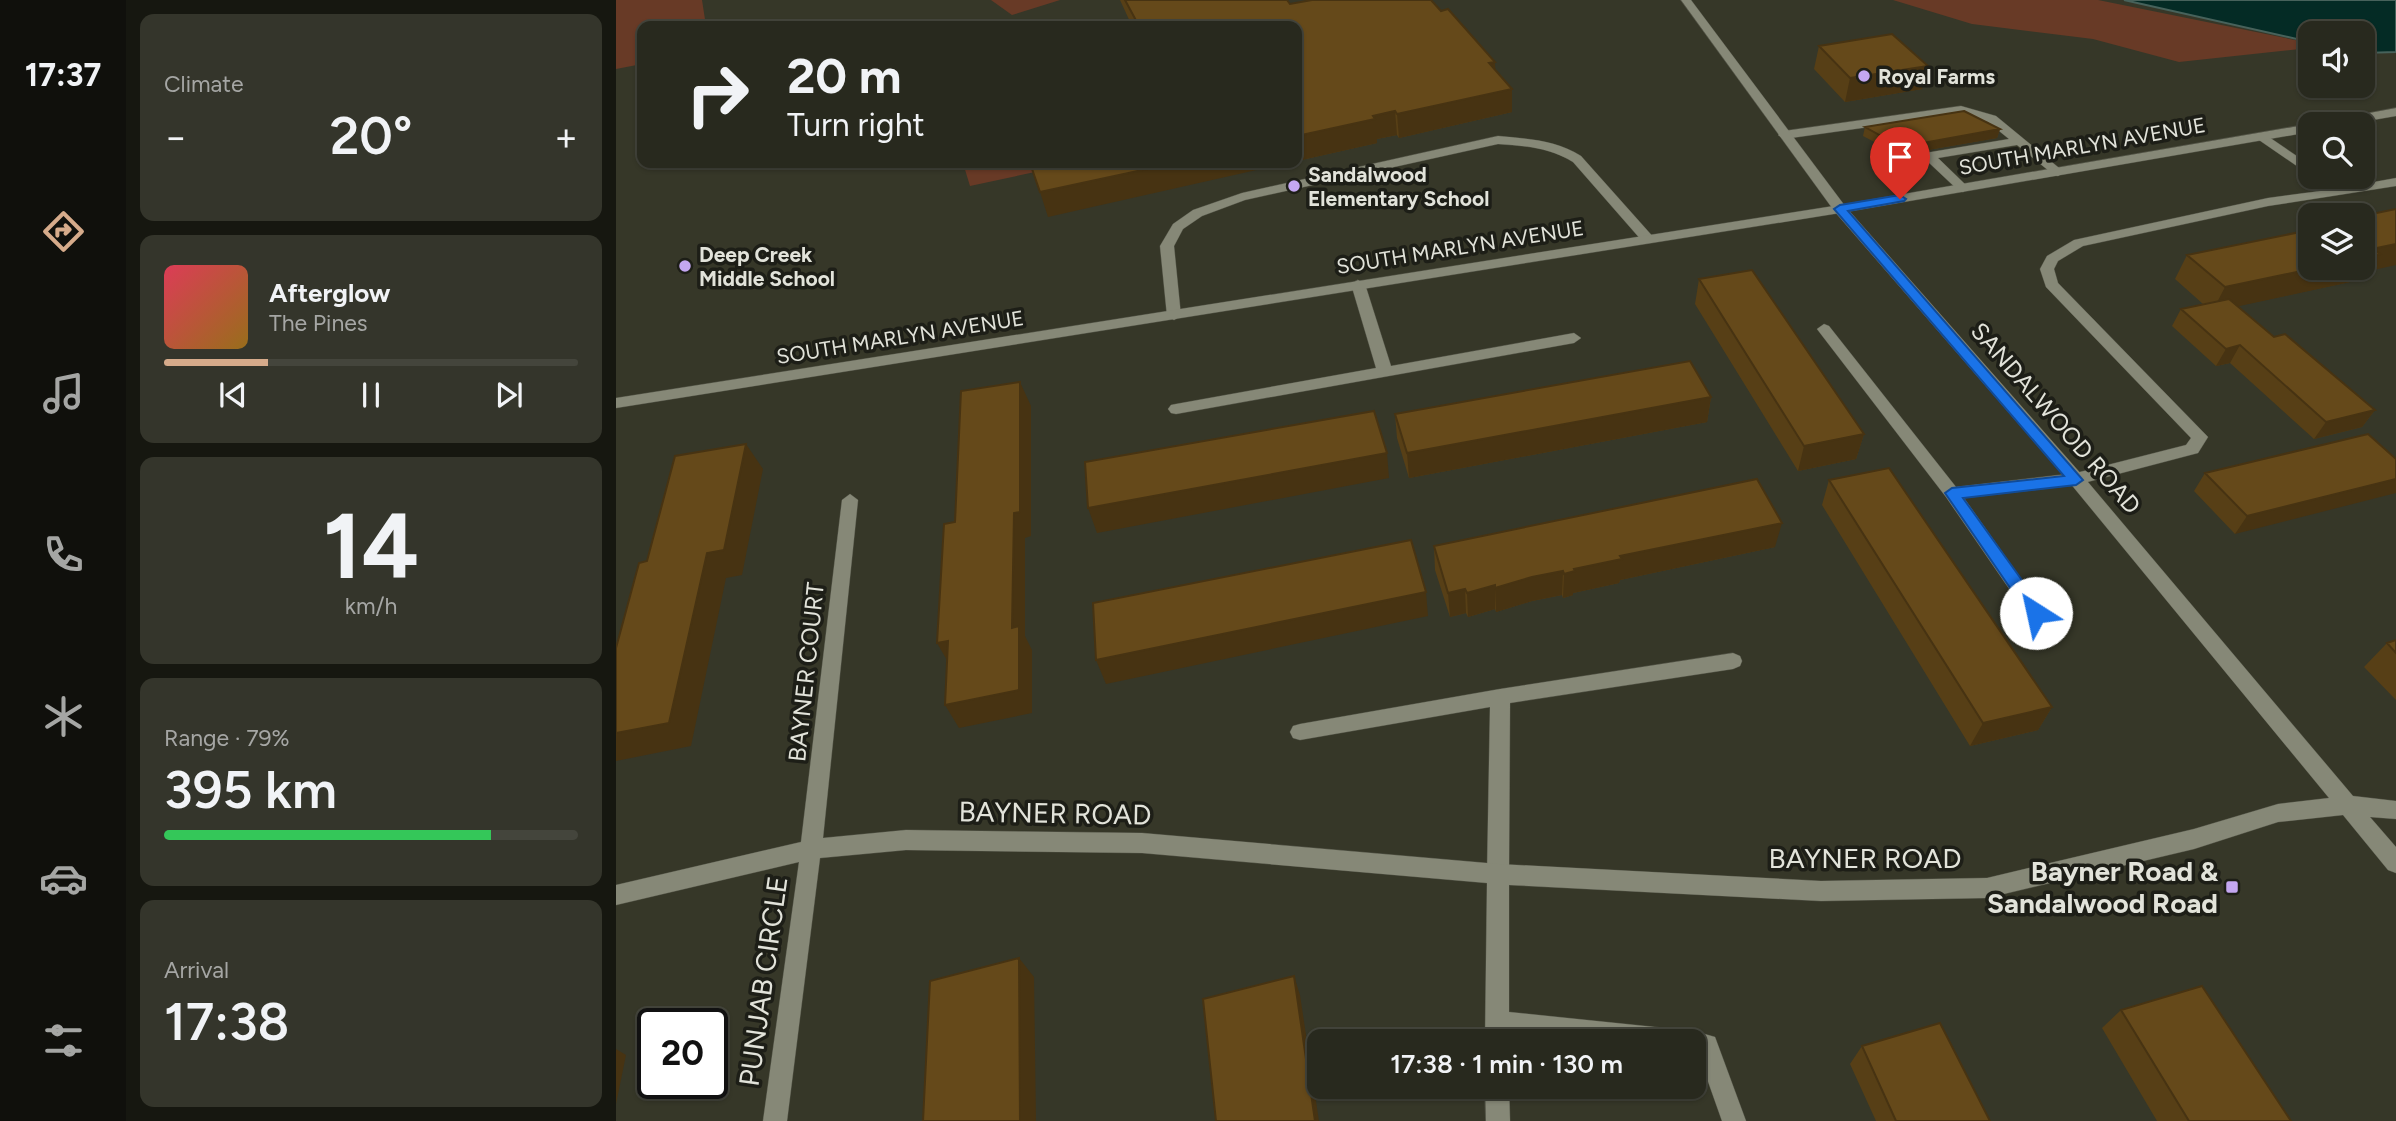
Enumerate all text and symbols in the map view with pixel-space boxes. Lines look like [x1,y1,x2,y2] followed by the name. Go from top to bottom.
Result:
[2298,21,2375,280] map controls
[2298,21,2375,98] button: sound
[787,46,902,105] text: 20 m
[672,49,763,140] icon: right
[25,56,101,94] text: 17:37
[1878,64,1995,89] place label: Royal Farms
[1856,68,1872,84] marker: Royal Farms
[164,70,243,98] text: Climate
[330,105,412,167] text: 20°
[787,106,925,144] text: Turn right
[1957,112,2207,180] street label: SOUTH MARLYN AVENUE
[2298,112,2375,189] button: search
[164,114,188,160] text: −
[554,114,578,160] text: +
[1870,127,1930,199] pin
[1881,138,1919,176] icon: arrive
[1308,162,1489,211] place label: Sandalwood Elementary School
[1286,178,1302,194] marker: Sandalwood Elementary School
[2298,203,2375,280] button: layers
[39,207,88,256] icon: directions
[1335,215,1585,279] street label: SOUTH MARLYN AVENUE
[699,242,835,291] place label: Deep Creek Middle School
[677,258,693,274] marker: Deep Creek Middle School
[269,277,391,309] text: Afterglow
[775,305,1025,369] street label: SOUTH MARLYN AVENUE
[269,309,368,337] text: The Pines
[1965,316,2147,520] street label: SANDALWOOD ROAD
[39,369,88,418] icon: music
[214,376,252,414] icon: previous
[352,376,390,414] icon: pause
[490,376,528,414] icon: next
[323,492,419,601] text: 14
[39,530,88,579] icon: phone
[1999,576,2073,650] position arrow
[782,581,830,763] street label: BAYNER COURT
[345,592,397,620] text: km/h
[39,692,88,741] icon: climate
[164,724,290,752] text: Range · 79%
[164,759,337,821] text: 395 km
[958,794,1152,832] street label: BAYNER ROAD
[1769,841,1961,875] street label: BAYNER ROAD
[39,854,88,903] icon: car
[1987,854,2219,920] place label: Bayner Road & Sandalwood Road
[731,874,795,1088] street label: PUNJAB CIRCLE
[2224,879,2240,895] marker: Bayner Road & Sandalwood Road
[164,956,229,984] text: Arrival
[164,991,289,1053] text: 17:38
[637,1008,728,1099] speed limit sign: 20
[39,1016,88,1065] icon: filters
[1390,1048,1623,1080] text: 17:38 · 1 min · 130 m

